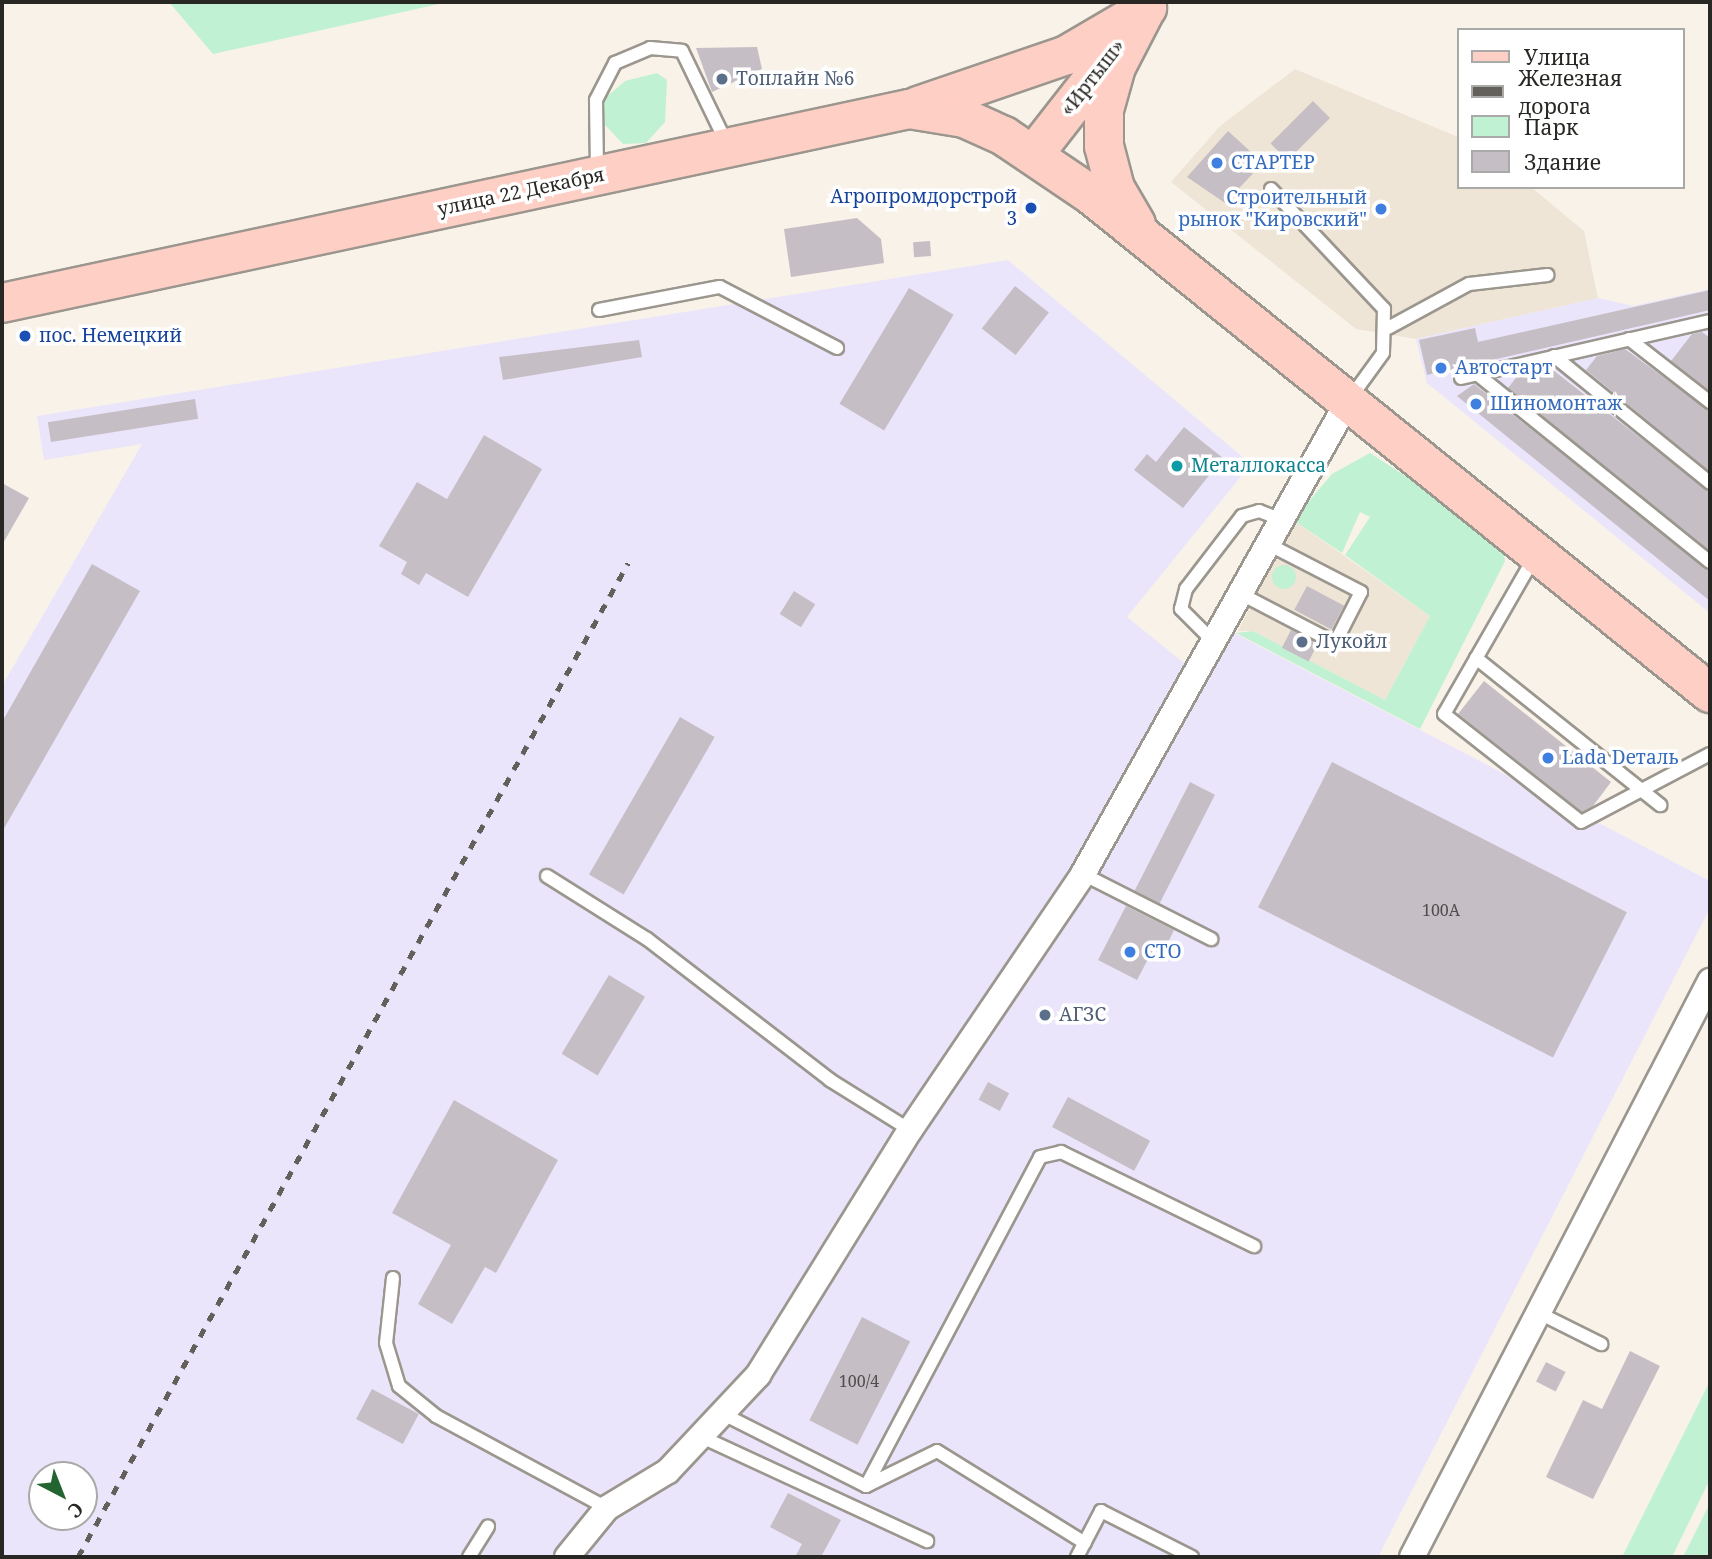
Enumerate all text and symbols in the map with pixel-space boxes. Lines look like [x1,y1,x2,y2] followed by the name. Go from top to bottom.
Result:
[1456,28,1684,189] legend
[1056,35,1130,121] street label: «Иртыш»
[1524,43,1591,71] text: Улица
[1518,64,1622,120] text: Железная дорога
[736,68,854,90] place label: Топлайн №6
[714,71,730,87] marker: Топлайн №6
[1524,113,1578,141] text: Парк
[1524,148,1601,176] text: Здание
[1231,152,1315,174] place label: СТАРТЕР
[1209,155,1225,171] marker: СТАРТЕР
[435,163,607,221] street label: улица 22 Декабря
[830,186,1017,230] place label: Агропромдорстрой 3
[1178,187,1367,231] place label: Строительный рынок "Кировский"
[1023,200,1039,216] marker: Агропромдорстрой 3
[1373,201,1389,217] marker: Строительный рынок "Кировский"
[39,325,182,347] place label: пос. Немецкий
[17,328,33,344] marker: пос. Немецкий
[1455,357,1552,379] place label: Автостарт
[1433,360,1449,376] marker: Автостарт
[1490,393,1622,415] place label: Шиномонтаж
[1468,396,1484,412] marker: Шиномонтаж
[1191,455,1326,477] place label: Металлокасса
[1169,458,1185,474] marker: Металлокасса
[1316,631,1387,653] place label: Лукойл
[1294,634,1310,650] marker: Лукойл
[1562,747,1679,769] place label: Lada Dеталь
[1540,750,1556,766] marker: Lada Dеталь
[1422,900,1460,920] house number: 100А
[1144,941,1182,963] place label: СТО
[1122,944,1138,960] marker: СТО
[1059,1004,1106,1026] place label: АГЗС
[1037,1007,1053,1023] marker: АГЗС
[839,1371,879,1391] house number: 100/4
[28,1461,98,1531] north arrow
[62,1496,89,1524] text: С

